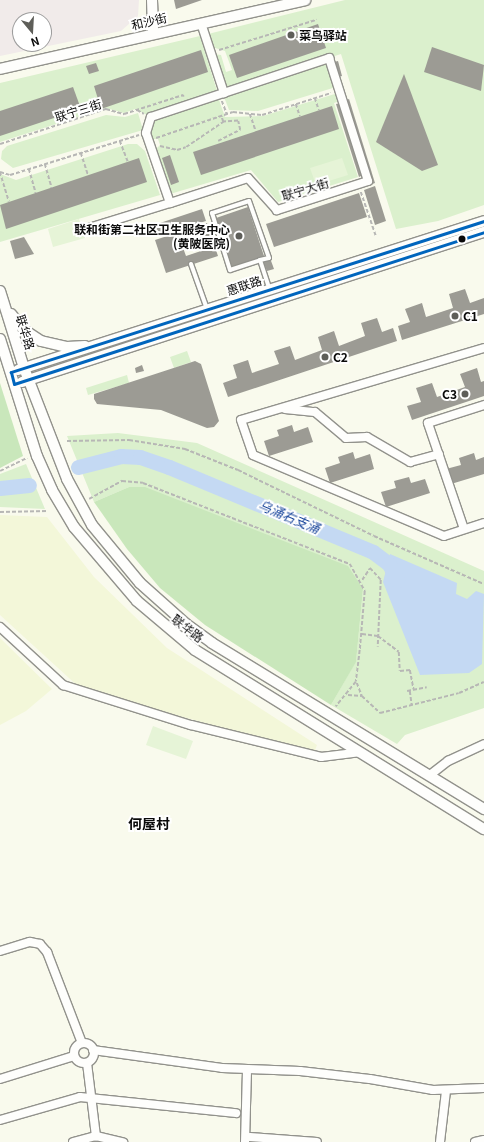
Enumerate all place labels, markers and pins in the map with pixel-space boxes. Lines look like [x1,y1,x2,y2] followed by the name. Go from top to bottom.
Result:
[299,28,347,42] place label: 菜鸟驿站
[286,30,296,40] marker: 菜鸟驿站
[74,222,230,250] place label: 联和街第二社区卫生服务中心 (黄陂医院)
[233,230,245,242] marker: 联和街第二社区卫生服务中心 (黄陂医院)
[457,234,467,244] unlabelled marker
[463,309,478,323] place label: C1
[450,311,460,321] marker: C1
[333,350,348,364] place label: C2
[320,352,330,362] marker: C2
[442,387,457,401] place label: C3
[460,389,470,399] marker: C3

